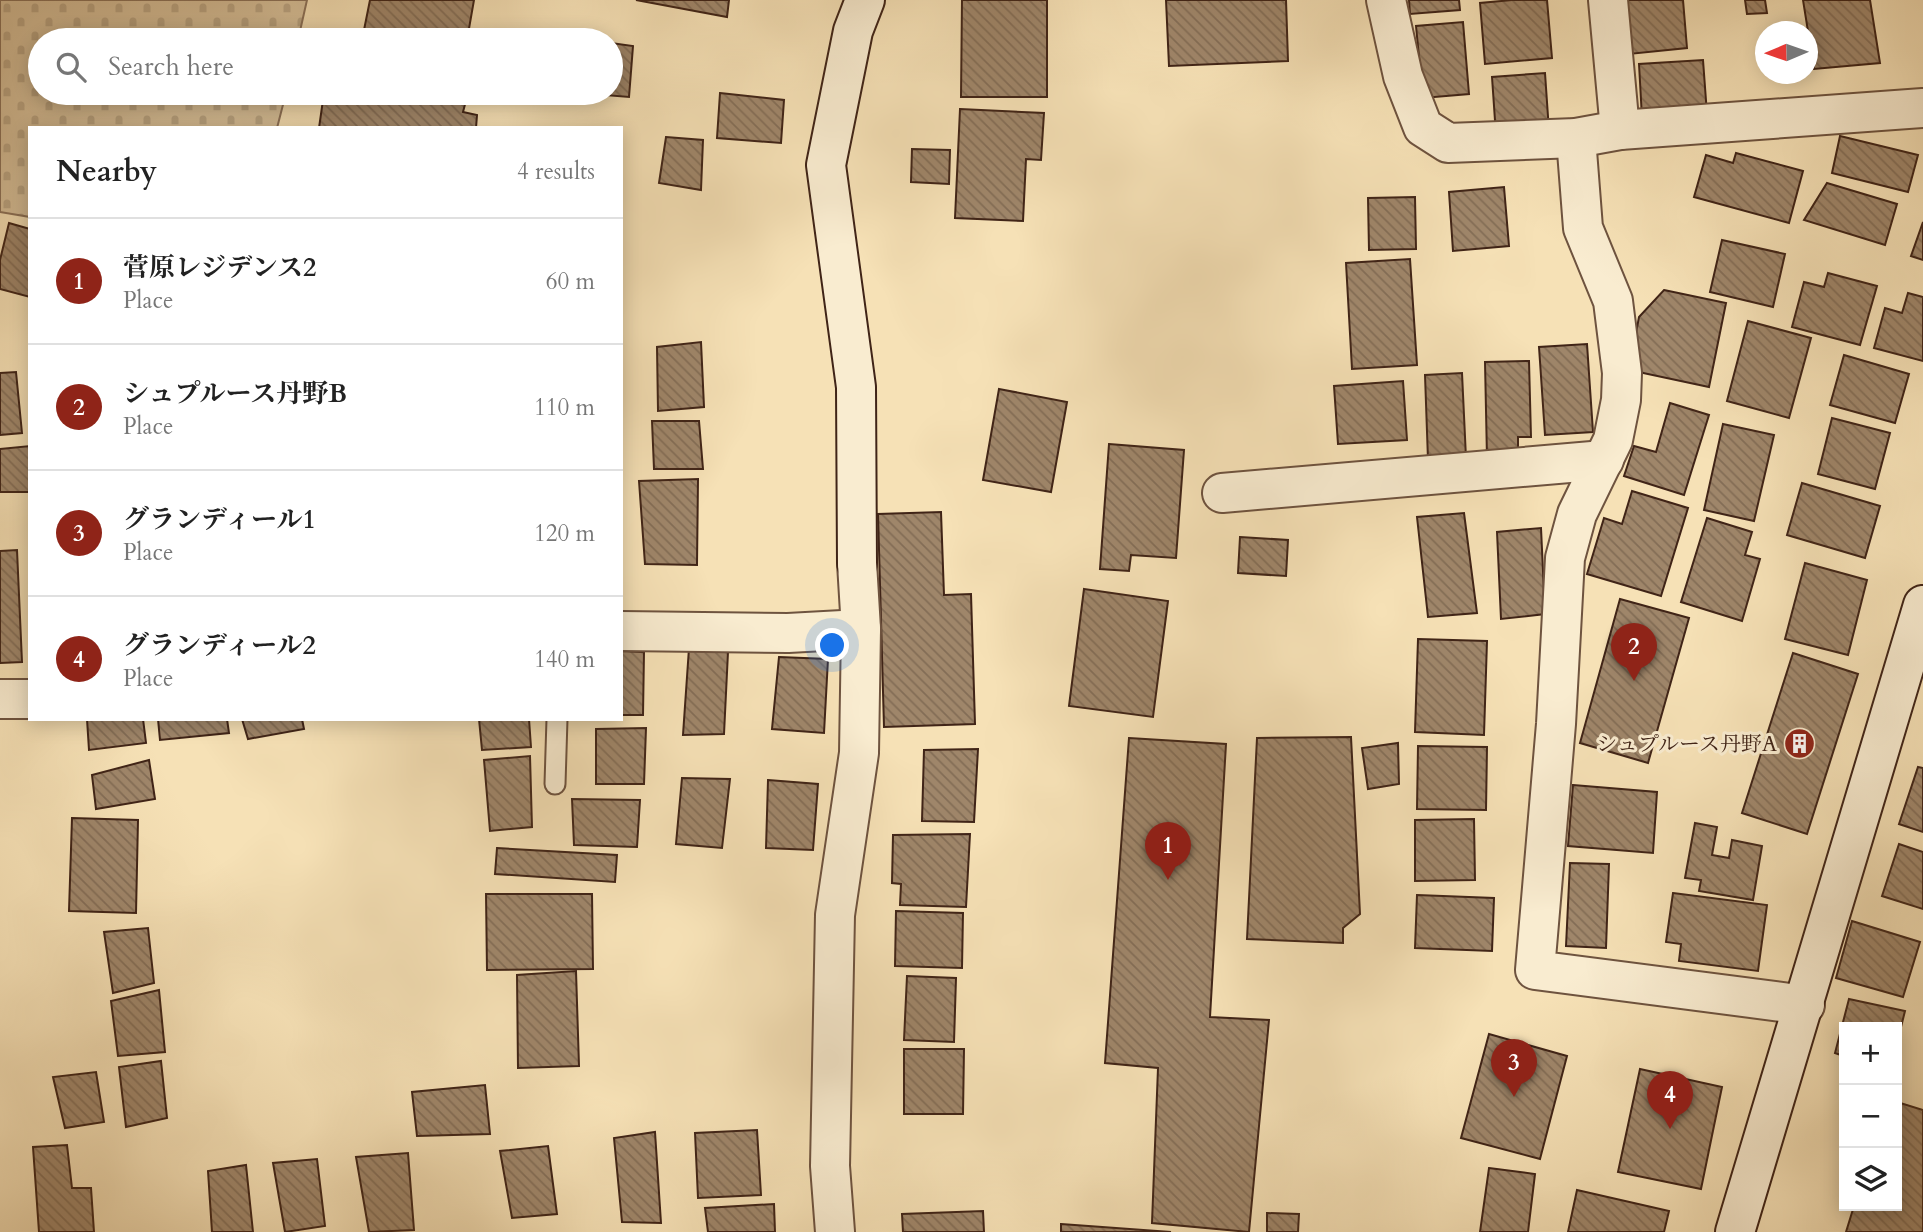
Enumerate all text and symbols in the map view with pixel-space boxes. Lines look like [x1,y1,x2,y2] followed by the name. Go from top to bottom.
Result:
[1755,21,1818,84] north arrow
[28,28,623,105] search box
[52,48,90,86] icon: search
[108,49,234,84] text: Search here
[56,151,157,192] text: Nearby
[517,156,595,187] text: 4 results
[123,250,316,285] text: 菅原レジデンス2
[73,266,85,297] text: 1
[546,266,595,297] text: 60 m
[123,285,173,316] text: Place
[123,376,347,411] text: シュプルース丹野B
[73,392,85,423] text: 2
[534,392,595,423] text: 110 m
[123,411,173,442] text: Place
[123,502,316,537] text: グランディール1
[73,518,85,549] text: 3
[534,518,595,549] text: 120 m
[123,537,173,568] text: Place
[1611,623,1657,681] pin: 2
[123,628,316,663] text: グランディール2
[815,628,849,662] your location
[73,644,85,675] text: 4
[534,644,595,675] text: 140 m
[123,663,173,694] text: Place
[1783,727,1817,761] building icon: シュプルース丹野A
[1596,730,1777,759] place label: シュプルース丹野A
[1145,822,1191,880] pin: 1
[1839,1022,1902,1211] map controls
[1839,1022,1902,1085] button: +
[1491,1039,1537,1097] pin: 3
[1647,1071,1693,1129] pin: 4
[1839,1085,1902,1148] button: −
[1839,1148,1902,1211] button: layers

